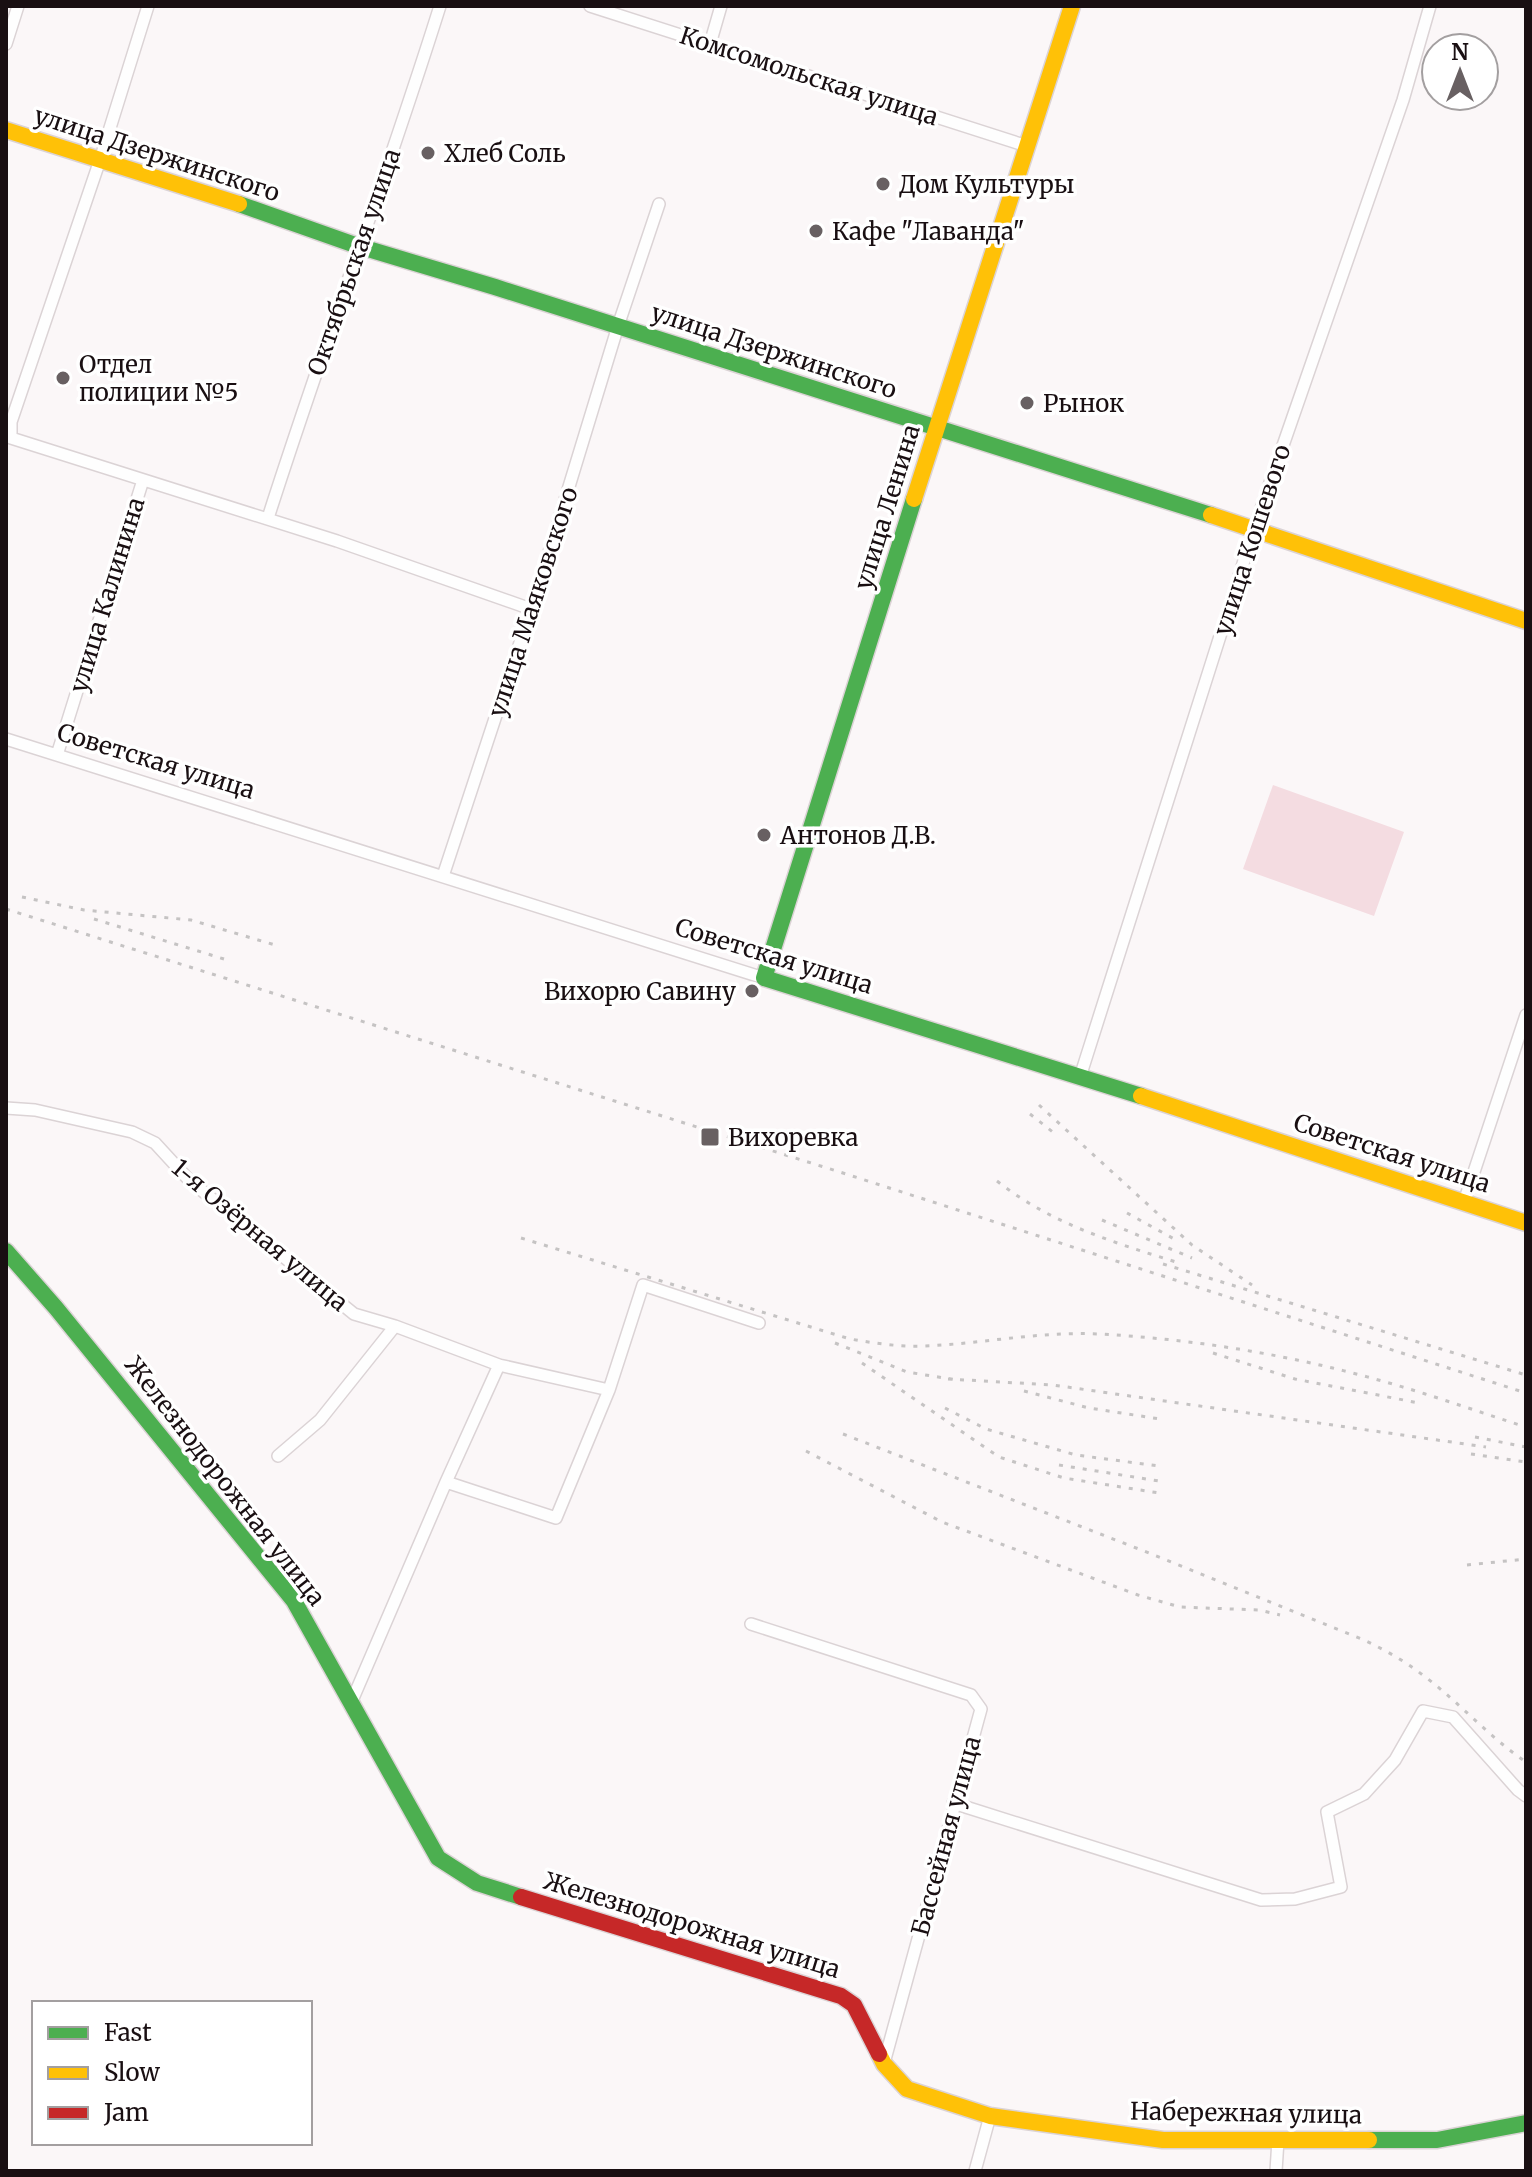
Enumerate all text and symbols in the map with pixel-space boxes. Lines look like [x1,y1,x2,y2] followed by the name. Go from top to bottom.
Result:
[676,20,942,132] street label: Комсомольская улица
[1420,32,1500,112] north arrow
[1451,38,1469,66] text: N
[30,100,284,208] street label: улица Дзержинского
[444,138,566,169] place label: Хлеб Соль
[301,144,407,379] street label: Октябрьская улица
[419,144,437,162] marker: Хлеб Соль
[899,169,1074,200] place label: Дом Культуры
[874,175,892,193] marker: Дом Культуры
[832,216,1025,247] place label: Кафе "Лаванда"
[807,222,825,240] marker: Кафе "Лаванда"
[647,297,901,405] street label: улица Дзержинского
[79,349,239,408] place label: Отдел полиции №5
[54,369,72,387] marker: Отдел полиции №5
[1043,388,1124,419] place label: Рынок
[1018,394,1036,412] marker: Рынок
[847,421,927,593] street label: улица Ленина
[1206,440,1298,640] street label: улица Кошевого
[481,483,585,721] street label: улица Маяковского
[63,493,151,696] street label: улица Калинина
[53,716,259,806] street label: Советская улица
[779,820,936,851] place label: Антонов Д.В.
[755,826,773,844] marker: Антонов Д.В.
[671,911,877,1001] street label: Советская улица
[544,976,736,1007] place label: Вихорю Савину
[743,982,761,1000] marker: Вихорю Савину
[1290,1107,1494,1199] street label: Советская улица
[728,1122,859,1153] place label: Вихоревка
[699,1126,721,1148] marker: Вихоревка
[165,1152,355,1318] street label: 1-я Озёрная улица
[118,1350,332,1612] street label: Железнодорожная улица
[904,1733,988,1939] street label: Бассейная улица
[540,1865,844,1985] street label: Железнодорожная улица
[32,2001,312,2145] legend
[104,2017,152,2048] text: Fast
[104,2057,160,2088] text: Slow
[1130,2095,1362,2131] street label: Набережная улица
[103,2097,149,2128] text: Jam

